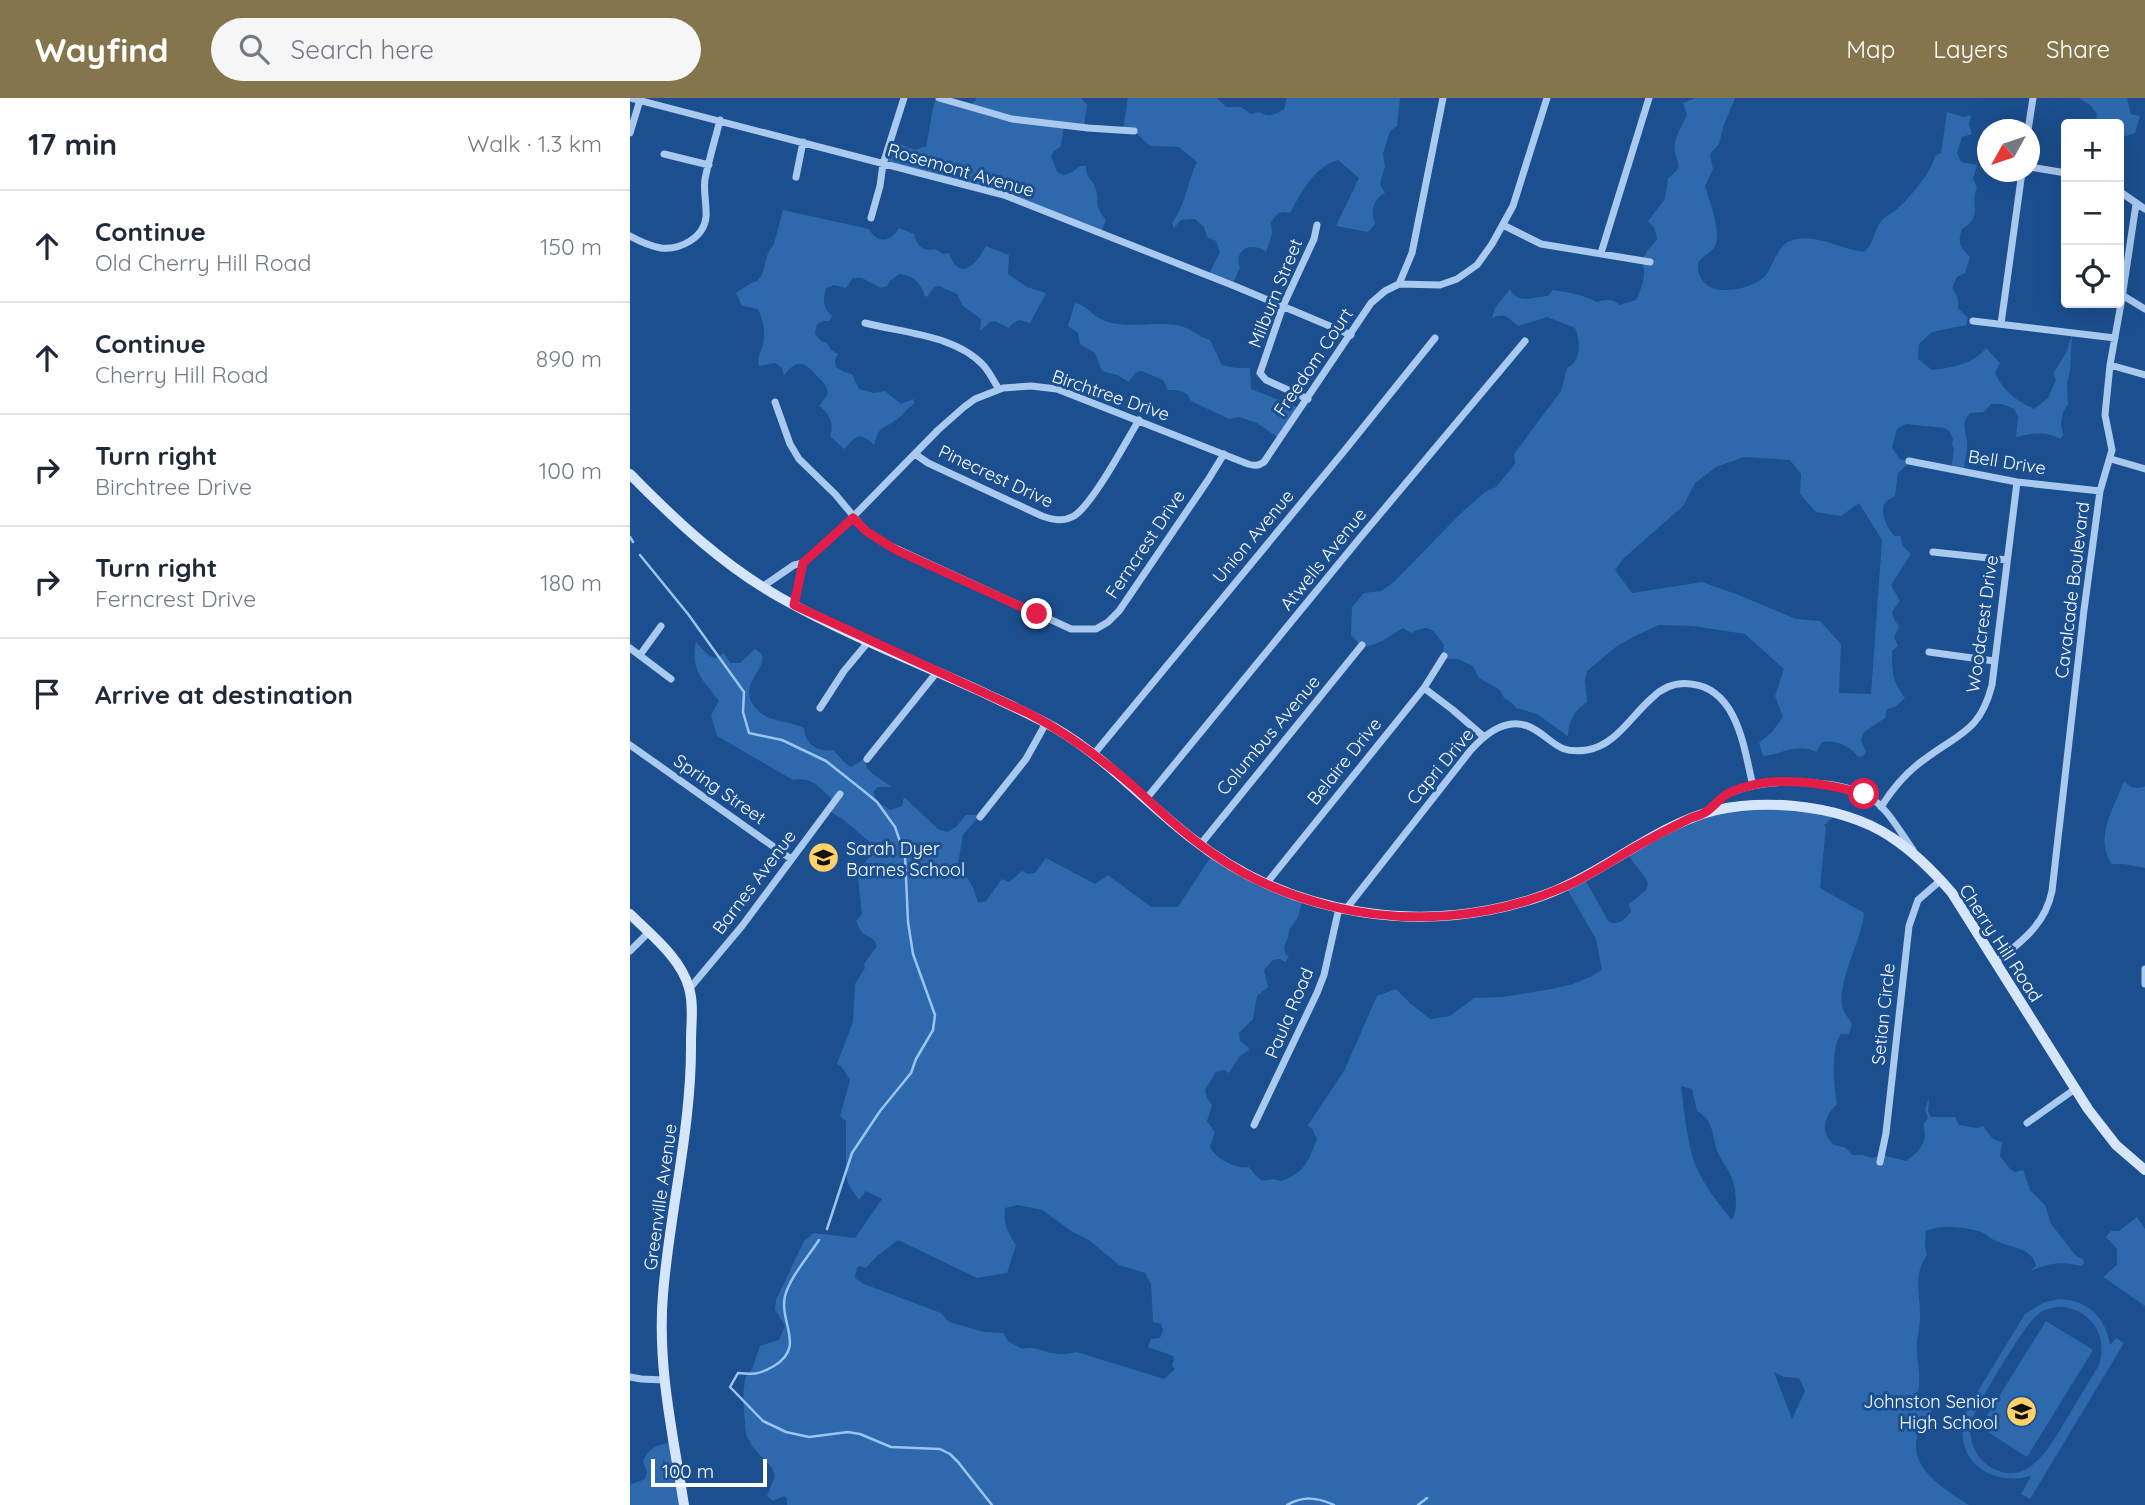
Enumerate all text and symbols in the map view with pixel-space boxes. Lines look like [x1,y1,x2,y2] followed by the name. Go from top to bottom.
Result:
[211,18,701,81] search box
[35,29,169,70] text: Wayfind
[235,30,273,68] icon: search
[291,33,434,66] text: Search here
[1846,34,1895,64] text: Map
[1933,34,2008,64] text: Layers
[2046,34,2110,64] text: Share
[1977,119,2040,182] north arrow
[2061,119,2124,308] map controls
[2061,119,2124,182] button: +
[28,125,117,163] text: 17 min
[467,129,602,158] text: Walk · 1.3 km
[885,138,1037,202] street label: Rosemont Avenue
[2061,182,2124,245] button: −
[95,215,206,248] text: Continue
[28,227,66,265] icon: ahead
[540,232,602,261] text: 150 m
[1243,235,1307,351] street label: Milburn Street
[2061,245,2124,308] button: locate
[95,248,311,277] text: Old Cherry Hill Road
[1268,303,1358,421] street label: Freedom Court
[95,327,206,360] text: Continue
[28,339,66,377] icon: ahead
[536,344,602,373] text: 890 m
[95,360,269,389] text: Cherry Hill Road
[1049,364,1173,426] street label: Birchtree Drive
[95,439,217,472] text: Turn right
[935,439,1057,513] street label: Pinecrest Drive
[1966,445,2048,479] street label: Bell Drive
[28,451,66,489] icon: right
[539,456,602,485] text: 100 m
[95,472,252,501] text: Birchtree Drive
[1100,485,1190,603] street label: Ferncrest Drive
[1207,485,1299,587] street label: Union Avenue
[2050,500,2094,680] street label: Cavalcade Boulevard
[1275,503,1371,615] street label: Atwells Avenue
[95,551,217,584] text: Turn right
[1961,554,2003,694] street label: Woodcrest Drive
[28,563,66,601] icon: right
[540,568,602,597] text: 180 m
[95,584,256,613] text: Ferncrest Drive
[1021,598,1052,629] route end
[1211,670,1325,800] street label: Columbus Avenue
[28,675,66,713] icon: arrive
[95,678,353,711] text: Arrive at destination
[1302,713,1386,809] street label: Belaire Drive
[1401,723,1479,809] street label: Capri Drive
[669,749,771,829] street label: Spring Street
[1848,778,1879,809] route start
[707,825,801,939] street label: Barnes Avenue
[846,837,965,881] place label: Sarah Dyer Barnes School
[806,841,840,875] school or university icon: Sarah Dyer Barnes School
[1954,880,2048,1006] street label: Cherry Hill Road
[1866,962,1900,1066] street label: Setian Circle
[1260,964,1318,1062] street label: Paula Road
[638,1122,682,1272] street label: Greenville Avenue
[1863,1390,1998,1434] place label: Johnston Senior High School
[2004,1394,2038,1428] school or university icon: Johnston Senior High School
[651,1456,766,1488] scale bar
[662,1459,714,1483] text: 100 m

